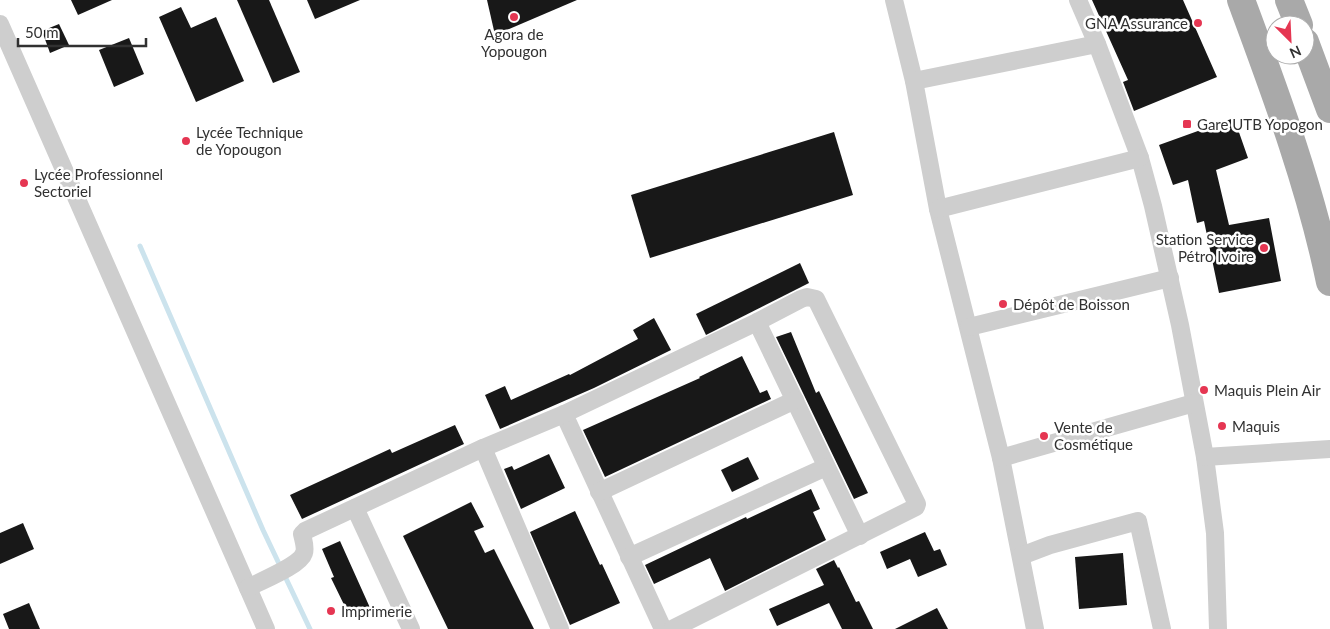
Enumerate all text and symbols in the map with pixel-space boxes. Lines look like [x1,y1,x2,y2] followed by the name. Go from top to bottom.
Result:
[508,11,520,23] marker: Agora de Yopougon
[1085,14,1188,32] place label: GNA Assurance
[18,15,145,47] scale bar
[1265,15,1315,65] north arrow
[1192,17,1204,29] marker: GNA Assurance
[25,23,59,41] text: 50 m
[481,25,547,60] place label: Agora de Yopougon
[1287,42,1304,62] text: N
[1197,115,1323,133] place label: Gare UTB Yopogon
[1181,118,1193,130] marker: Gare UTB Yopogon
[196,123,303,158] place label: Lycée Technique de Yopougon
[180,135,192,147] marker: Lycée Technique de Yopougon
[34,165,163,200] place label: Lycée Professionnel Sectoriel
[18,177,30,189] marker: Lycée Professionnel Sectoriel
[1156,230,1254,265] place label: Station Service Pétro Ivoire
[1258,242,1270,254] marker: Station Service Pétro Ivoire
[1013,295,1130,313] place label: Dépôt de Boisson
[997,298,1009,310] marker: Dépôt de Boisson
[1214,381,1321,399] place label: Maquis Plein Air
[1198,384,1210,396] marker: Maquis Plein Air
[1232,417,1280,435] place label: Maquis
[1054,418,1133,453] place label: Vente de Cosmétique
[1216,420,1228,432] marker: Maquis
[1038,430,1050,442] marker: Vente de Cosmétique
[341,602,412,620] place label: Imprimerie
[325,605,337,617] marker: Imprimerie

